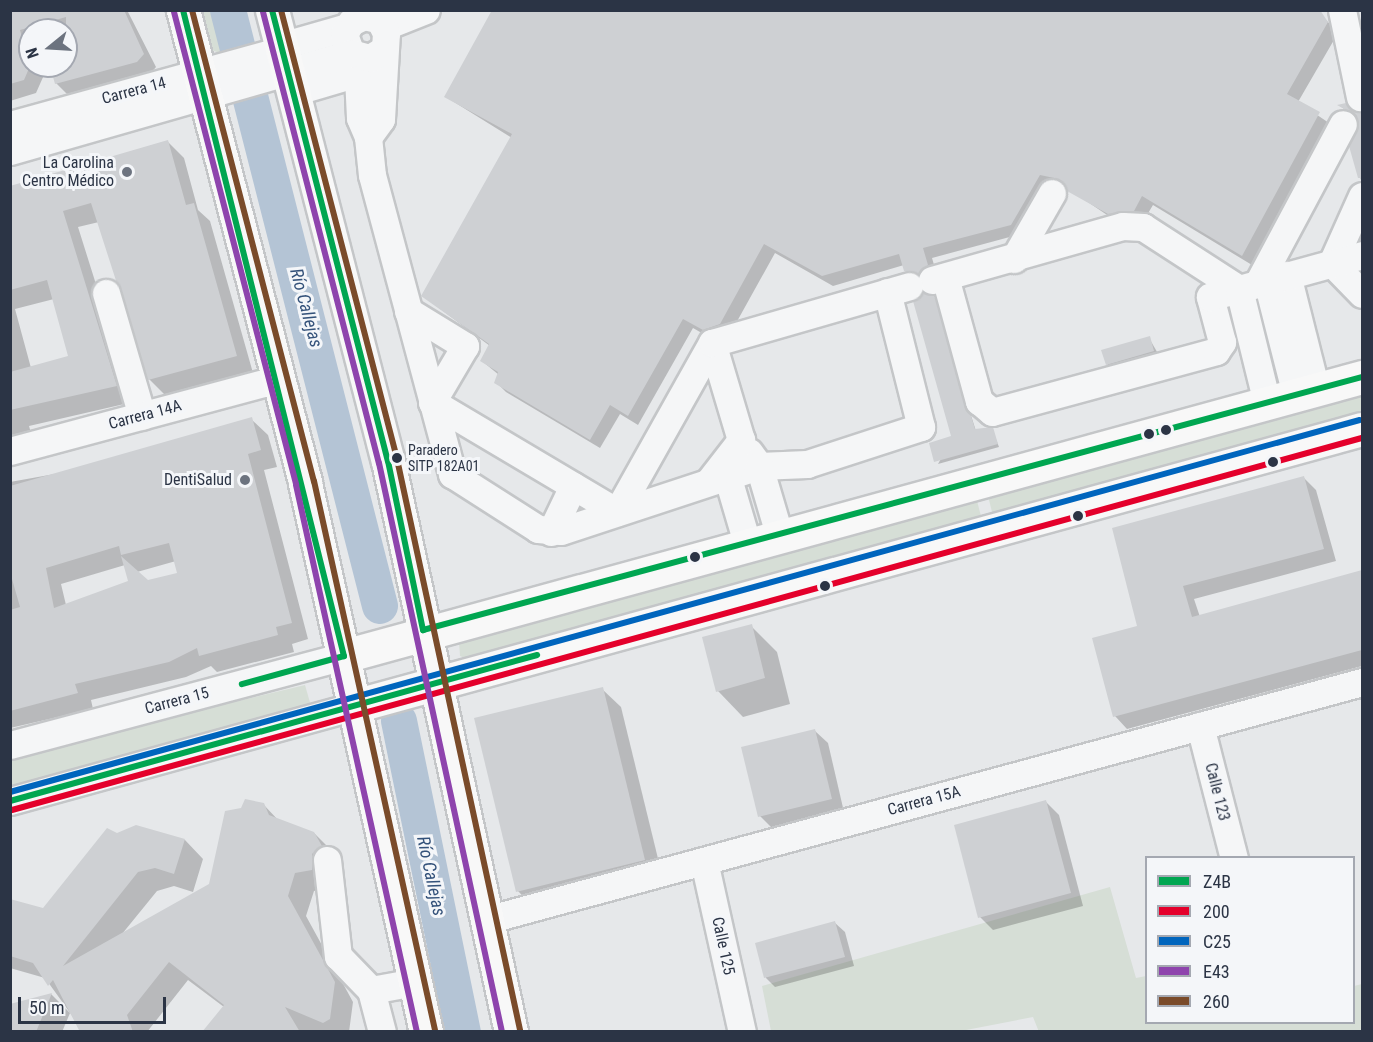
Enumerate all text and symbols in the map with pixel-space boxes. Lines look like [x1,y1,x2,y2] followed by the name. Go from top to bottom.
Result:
[18,18,78,78] north arrow
[22,46,43,61] text: N
[100,73,168,109] street label: Carrera 14
[22,153,114,191] place label: La Carolina Centro Médico
[118,163,136,181] marker: La Carolina Centro Médico
[285,266,327,350] water label: Río Callejas
[106,396,184,434] street label: Carrera 14A
[1160,424,1172,436] unlabelled marker
[1143,428,1155,440] unlabelled marker
[408,442,479,474] place label: Paradero SITP 182A01
[391,452,403,464] marker: Paradero SITP 182A01
[1267,456,1279,468] unlabelled marker
[164,470,232,490] place label: DentiSalud
[236,471,254,489] marker: DentiSalud
[1072,510,1084,522] unlabelled marker
[689,551,701,563] unlabelled marker
[819,580,831,592] unlabelled marker
[143,683,211,719] street label: Carrera 15
[1201,761,1233,823] street label: Calle 123
[885,782,963,820] street label: Carrera 15A
[412,834,450,918] water label: Río Callejas
[1145,856,1355,1024] legend
[1203,871,1231,892] text: Z4B
[1203,901,1230,922] text: 200
[707,915,739,977] street label: Calle 125
[1203,931,1231,952] text: C25
[1203,961,1230,982] text: E43
[21,985,170,1023] scale bar
[1203,991,1230,1012] text: 260
[29,997,64,1018] text: 50 m

